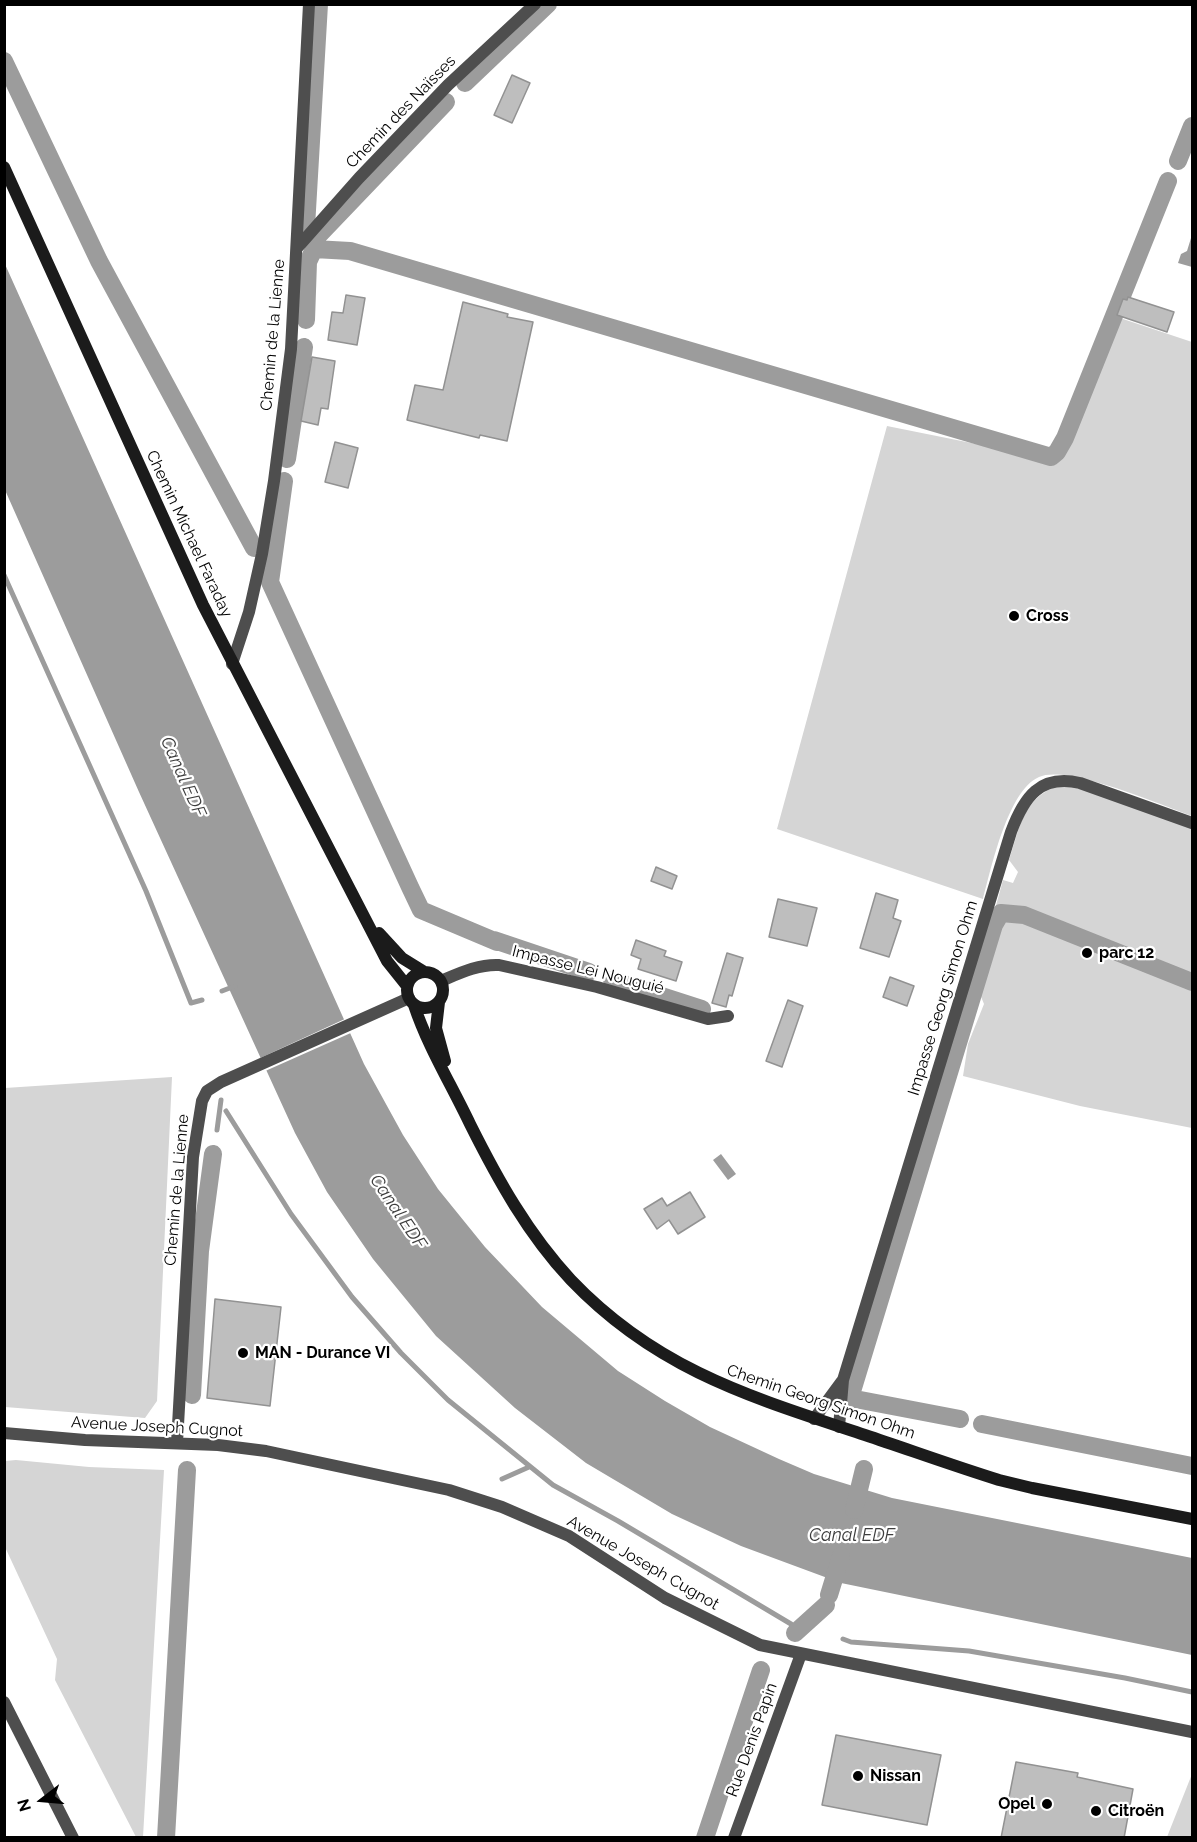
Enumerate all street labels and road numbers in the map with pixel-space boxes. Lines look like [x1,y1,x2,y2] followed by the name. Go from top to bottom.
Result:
[342,52,460,172] street label: Chemin des Naïsses
[257,258,289,412] street label: Chemin de la Lienne
[142,447,236,621] street label: Chemin Michael Faraday
[904,898,982,1098] street label: Impasse Georg Simon Ohm
[510,942,666,998] street label: Impasse Lei Nouguié
[161,1113,193,1267] street label: Chemin de la Lienne
[724,1361,918,1443] street label: Chemin Georg Simon Ohm
[71,1413,243,1441] street label: Avenue Joseph Cugnot
[564,1512,722,1614] street label: Avenue Joseph Cugnot
[722,1680,782,1800] street label: Rue Denis Papin

